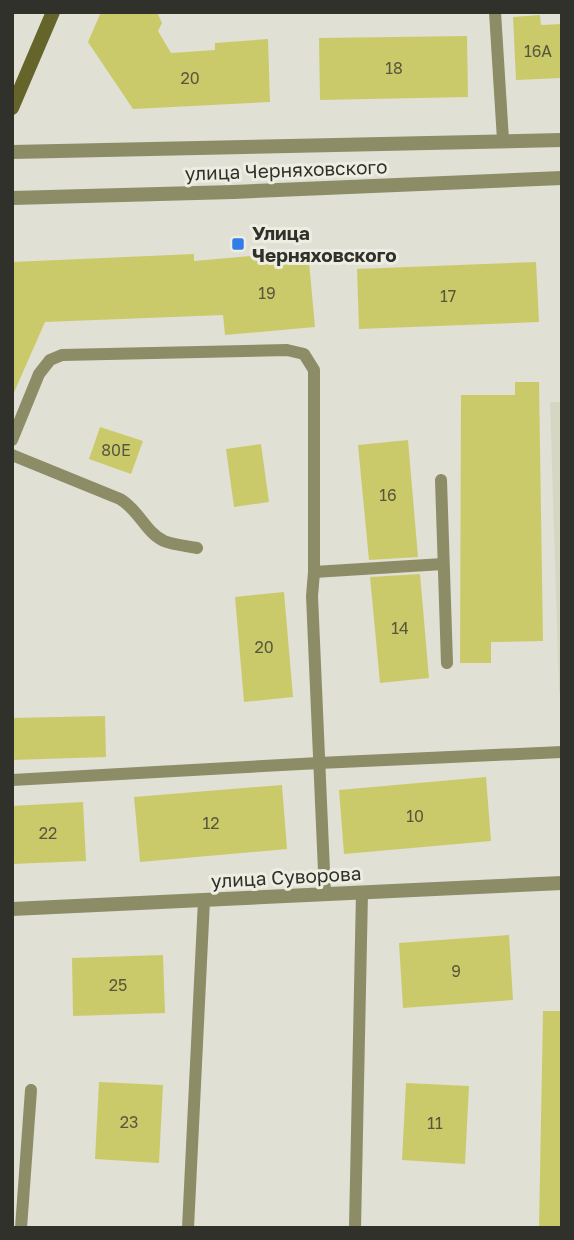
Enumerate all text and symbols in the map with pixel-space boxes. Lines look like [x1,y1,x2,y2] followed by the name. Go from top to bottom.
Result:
[524,41,552,61] house number: 16А
[385,58,403,78] house number: 18
[180,68,200,88] house number: 20
[184,154,388,185] street label: улица Черняховского
[252,221,397,266] place label: Улица Черняховского
[230,236,246,252] marker: Улица Черняховского
[258,283,276,303] house number: 19
[440,286,456,306] house number: 17
[101,440,131,460] house number: 80Е
[379,485,397,505] house number: 16
[391,618,409,638] house number: 14
[254,637,274,657] house number: 20
[406,806,424,826] house number: 10
[202,813,220,833] house number: 12
[39,823,57,843] house number: 22
[210,861,362,892] street label: улица Суворова
[451,961,461,981] house number: 9
[109,975,127,995] house number: 25
[120,1112,138,1132] house number: 23
[427,1113,443,1133] house number: 11

